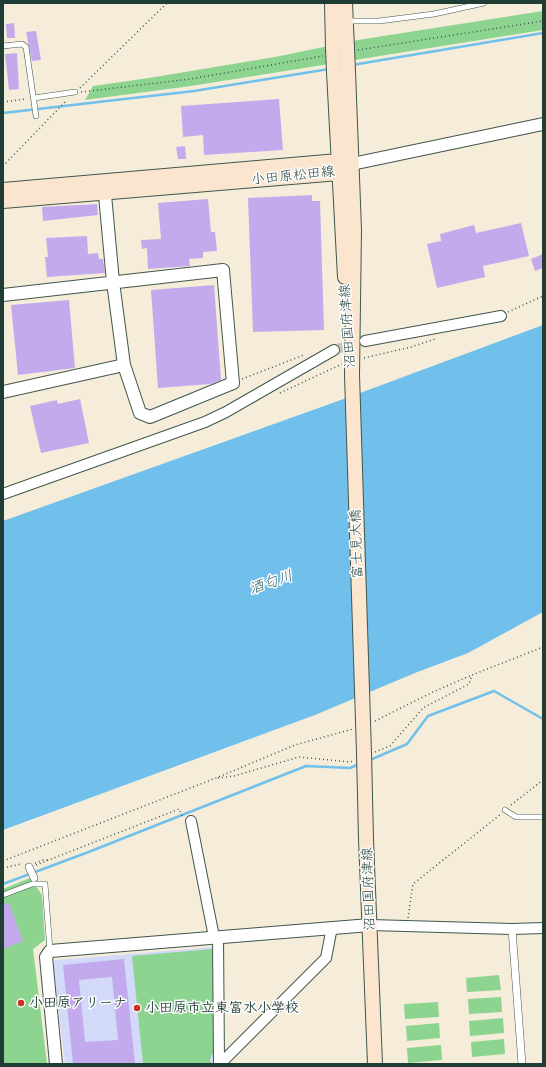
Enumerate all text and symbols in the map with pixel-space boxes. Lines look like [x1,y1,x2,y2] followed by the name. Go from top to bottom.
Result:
[250,163,336,189] street label: 小田原松田線
[337,284,359,368] street label: 沼田国府津線
[347,509,367,579] street label: 富士見大橋
[247,567,295,599] water label: 酒匂川
[359,847,379,931] street label: 沼田国府津線
[29,995,127,1011] place label: 小田原アリーナ
[16,998,26,1008] marker: 小田原アリーナ
[145,1000,299,1016] place label: 小田原市立東富水小学校
[132,1003,142,1013] marker: 小田原市立東富水小学校

